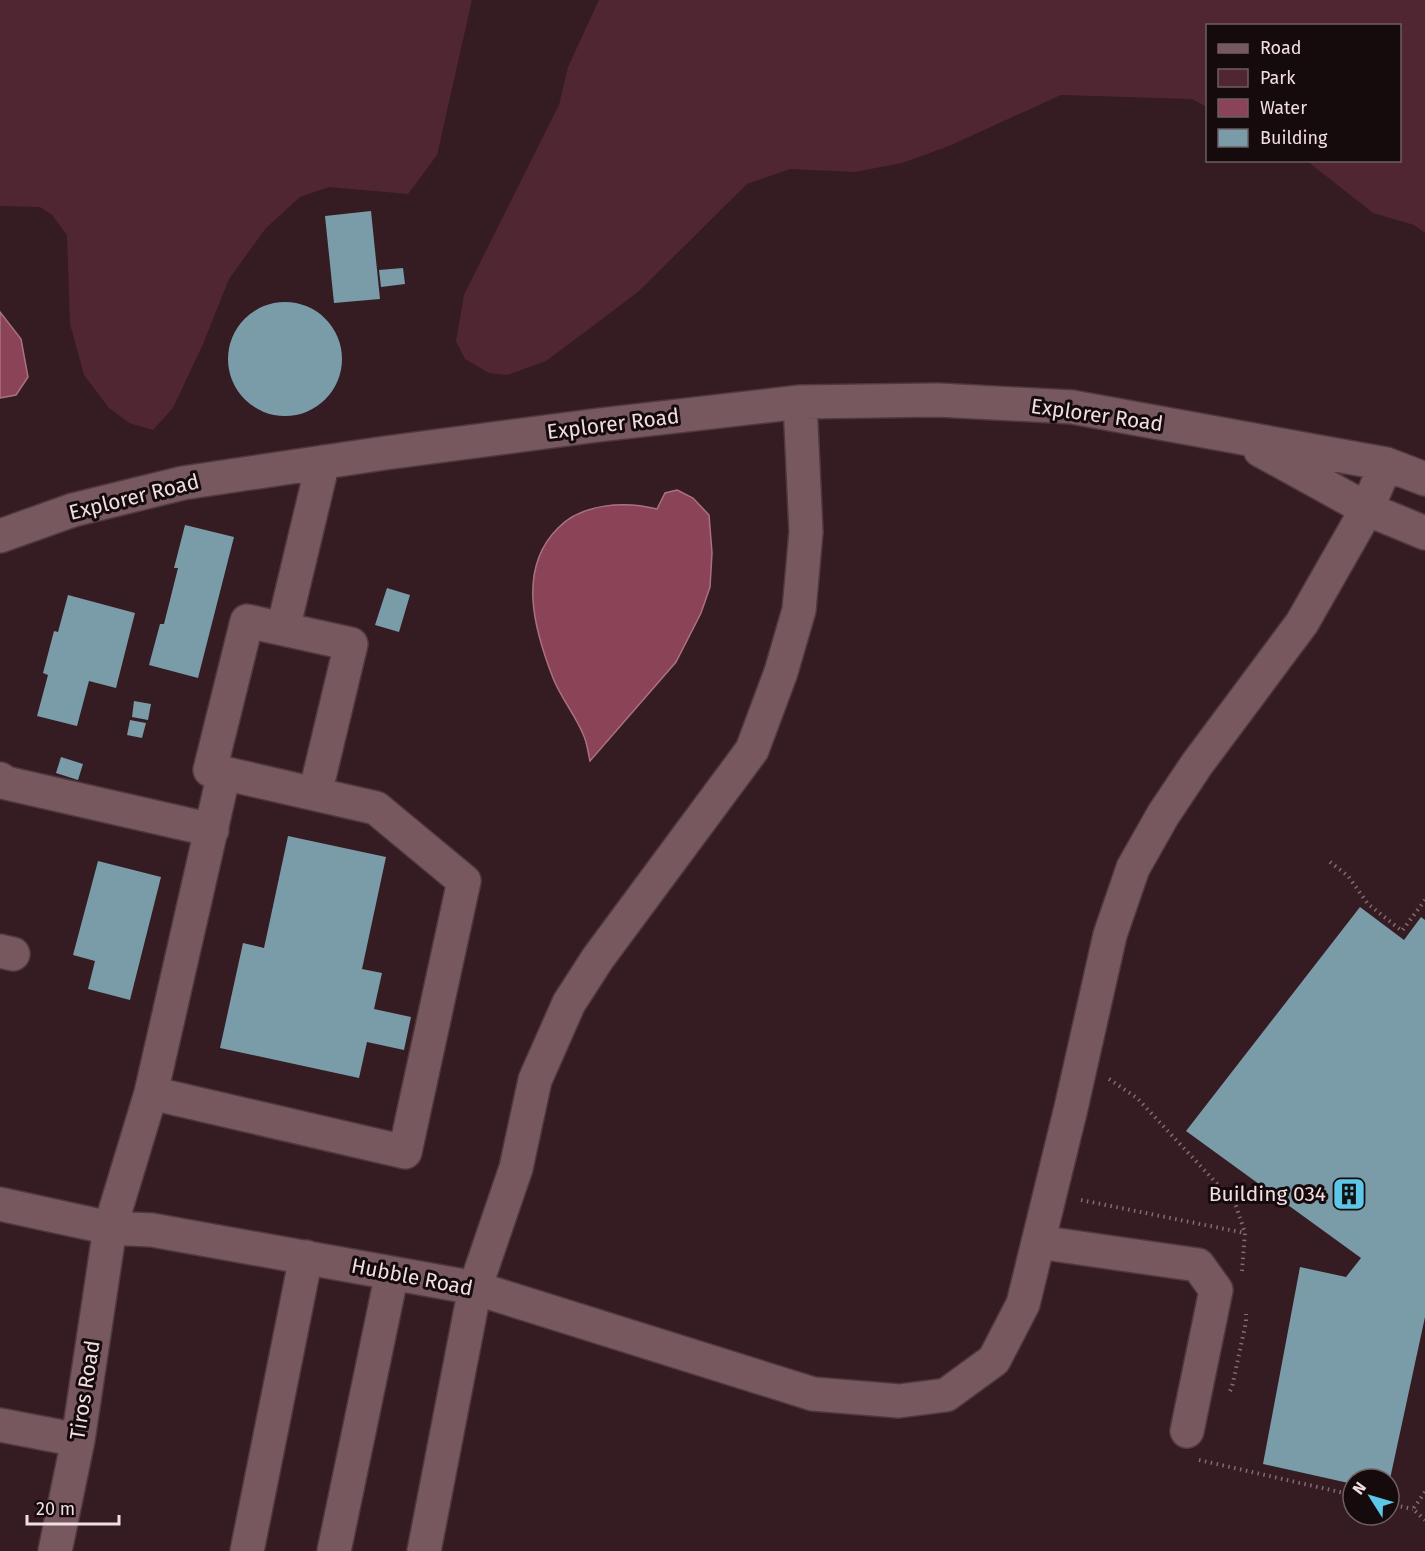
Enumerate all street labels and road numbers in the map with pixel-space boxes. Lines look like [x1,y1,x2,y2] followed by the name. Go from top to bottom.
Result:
[1029,393,1165,437] street label: Explorer Road
[545,403,681,445] street label: Explorer Road
[66,468,202,526] street label: Explorer Road
[349,1253,475,1301] street label: Hubble Road
[64,1338,106,1442] street label: Tiros Road

